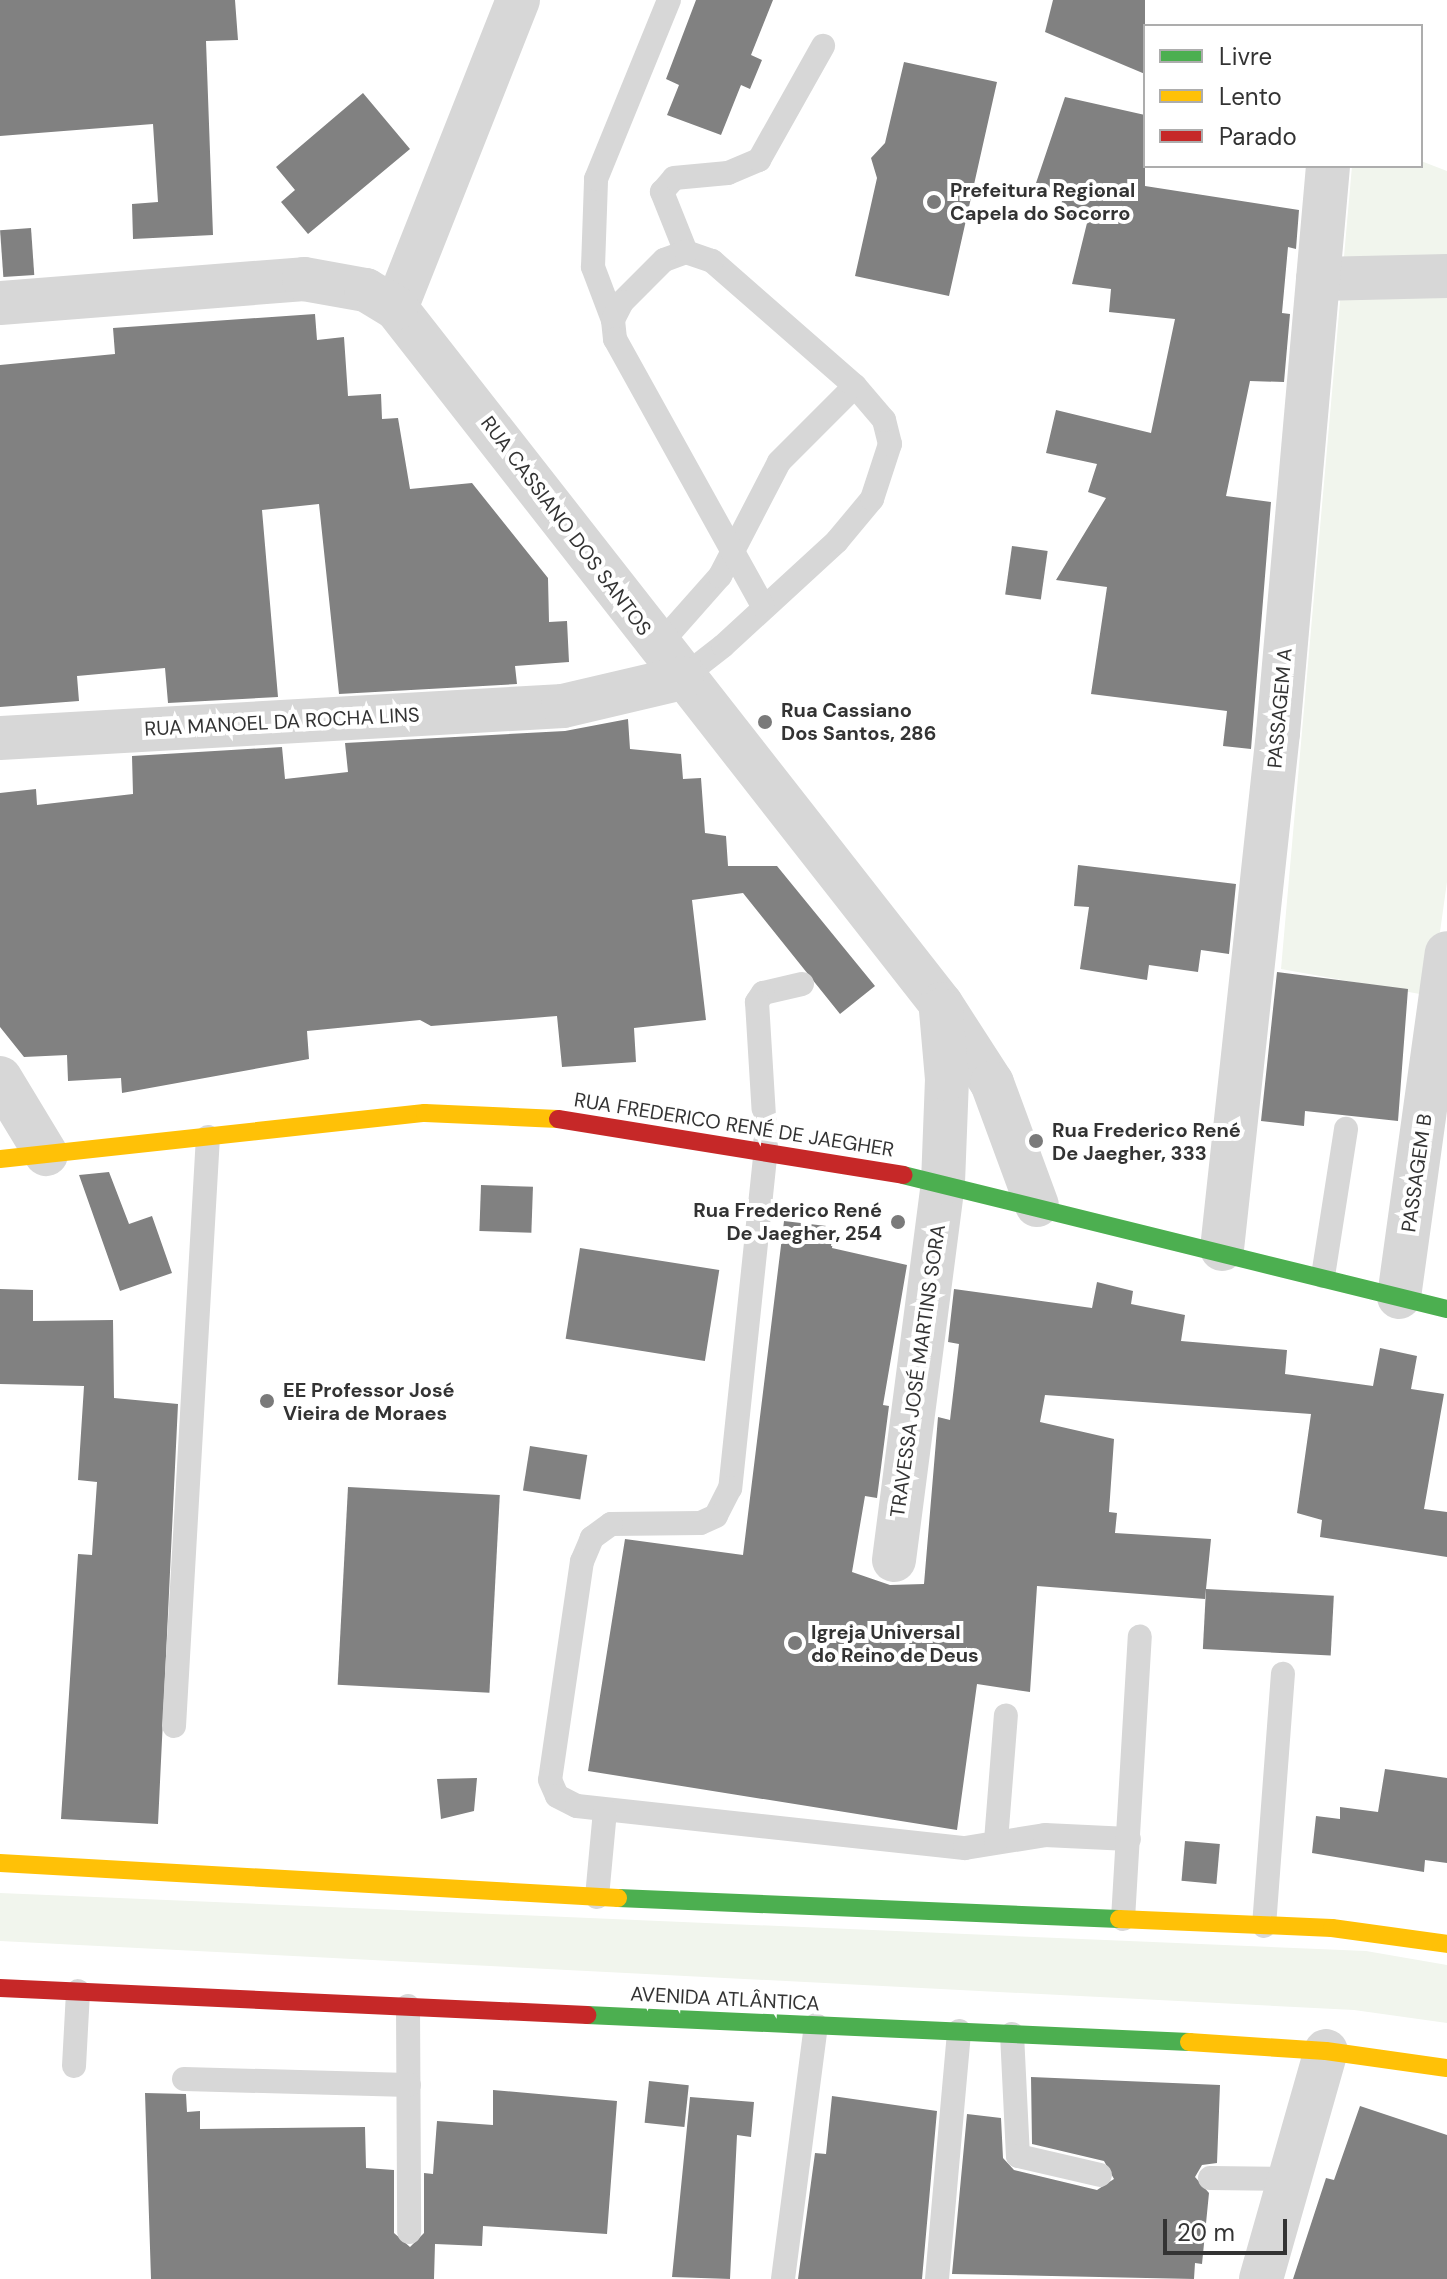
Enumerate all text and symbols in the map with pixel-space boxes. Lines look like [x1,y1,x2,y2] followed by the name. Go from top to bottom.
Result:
[1143,24,1423,168] legend
[1219,41,1272,72] text: Livre
[1219,81,1282,112] text: Lento
[1219,121,1297,152] text: Parado
[950,178,1135,225] place label: Prefeitura Regional Capela do Socorro
[925,193,943,211] marker: Prefeitura Regional Capela do Socorro
[476,412,656,640] street label: RUA CASSIANO DOS SANTOS
[1263,647,1297,769] street label: PASSAGEM A
[781,698,936,745] place label: Rua Cassiano Dos Santos, 286
[144,703,420,741] street label: RUA MANOEL DA ROCHA LINS
[756,713,774,731] marker: Rua Cassiano Dos Santos, 286
[572,1088,896,1162] street label: RUA FREDERICO RENÉ DE JAEGHER
[1397,1112,1437,1234] street label: PASSAGEM B
[1052,1118,1241,1165] place label: Rua Frederico René De Jaegher, 333
[1027,1132,1045,1150] marker: Rua Frederico René De Jaegher, 333
[693,1198,882,1245] place label: Rua Frederico René De Jaegher, 254
[889,1213,907,1231] marker: Rua Frederico René De Jaegher, 254
[886,1223,950,1519] street label: TRAVESSA JOSÉ MARTINS SORA
[283,1378,455,1425] place label: EE Professor José Vieira de Moraes
[258,1392,276,1410] marker: EE Professor José Vieira de Moraes
[811,1620,979,1667] place label: Igreja Universal do Reino de Deus
[786,1634,804,1652] marker: Igreja Universal do Reino de Deus
[630,1982,820,2016] street label: AVENIDA ATLÂNTICA
[1167,2203,1291,2253] scale bar
[1177,2217,1235,2248] text: 20 m

